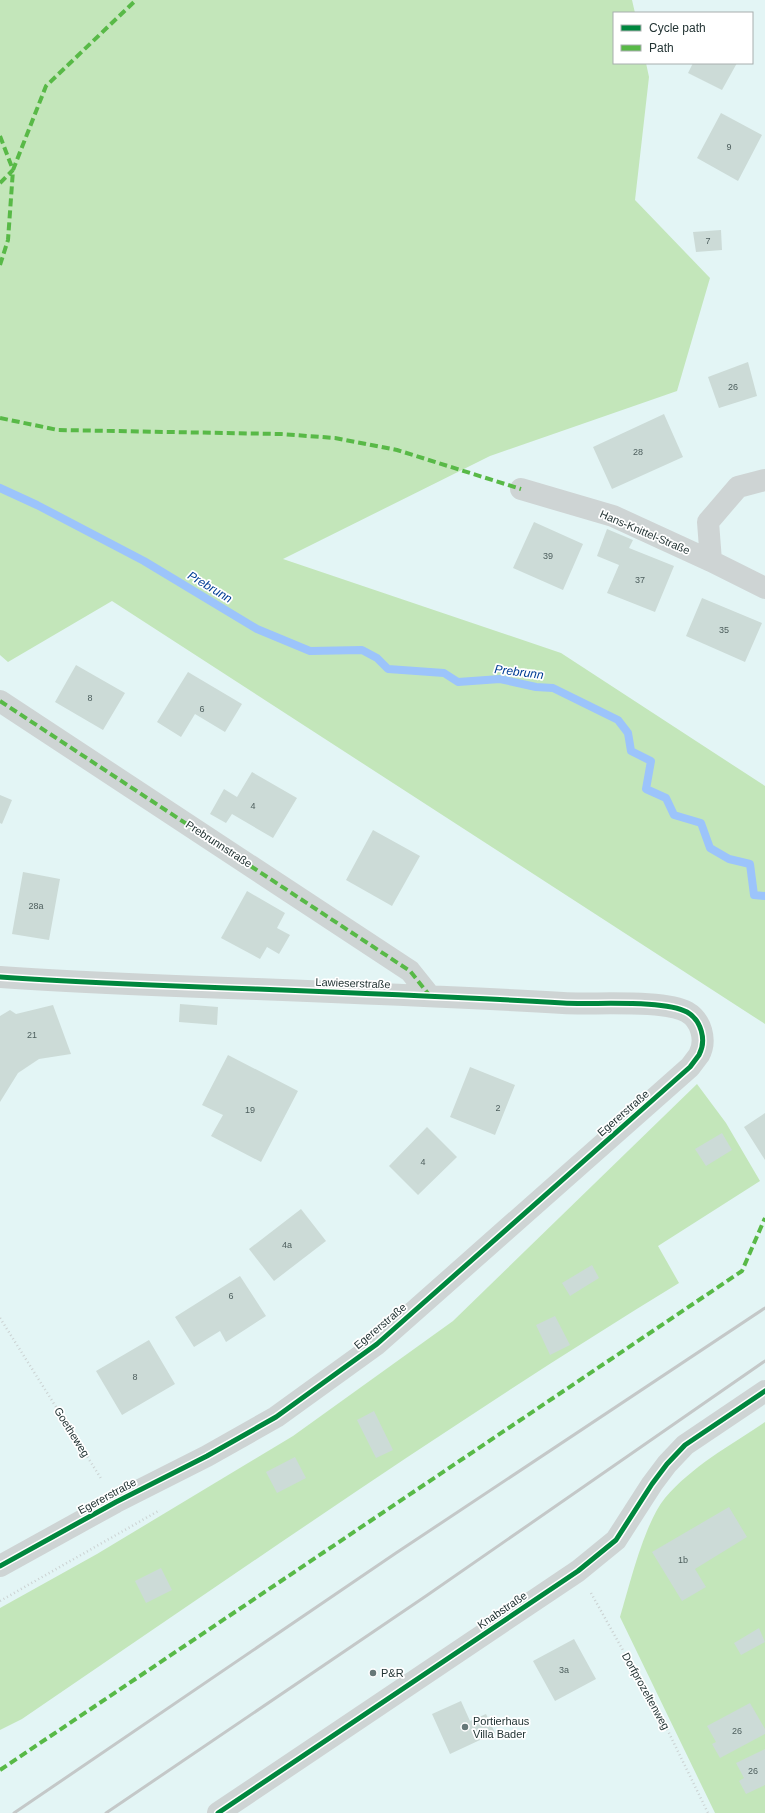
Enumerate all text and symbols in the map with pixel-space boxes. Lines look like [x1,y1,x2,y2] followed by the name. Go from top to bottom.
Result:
[613,12,753,64] legend
[649,21,706,35] text: Cycle path
[649,41,674,55] text: Path
[726,142,732,152] house number: 9
[705,236,711,246] house number: 7
[728,382,738,392] house number: 26
[633,447,643,457] house number: 28
[598,508,692,556] street label: Hans-Knittel-Straße
[543,551,553,561] house number: 39
[185,568,235,606] water label: Prebrunn
[635,575,645,585] house number: 37
[719,625,729,635] house number: 35
[494,662,545,682] water label: Prebrunn
[87,693,93,703] house number: 8
[199,704,205,714] house number: 6
[250,801,256,811] house number: 4
[184,818,254,870] street label: Prebrunnstraße
[28,901,44,911] house number: 28a
[315,976,391,990] street label: Lawieserstraße
[27,1030,37,1040] house number: 21
[595,1087,651,1139] street label: Egererstraße
[495,1103,501,1113] house number: 2
[245,1105,255,1115] house number: 19
[420,1157,426,1167] house number: 4
[282,1240,292,1250] house number: 4a
[228,1291,234,1301] house number: 6
[352,1301,408,1351] street label: Egererstraße
[132,1372,138,1382] house number: 8
[52,1405,92,1459] street label: Goetheweg
[76,1476,138,1516] street label: Egererstraße
[678,1555,688,1565] house number: 1b
[475,1589,529,1631] street label: Knabstraße
[620,1650,672,1732] street label: Dorfprozeltenweg
[559,1665,569,1675] house number: 3a
[381,1667,404,1679] place label: P&R
[368,1668,378,1678] marker: P&R
[473,1715,530,1740] place label: Portierhaus Villa Bader
[460,1722,470,1732] marker: Portierhaus Villa Bader
[732,1726,742,1736] house number: 26
[748,1766,758,1776] house number: 26

